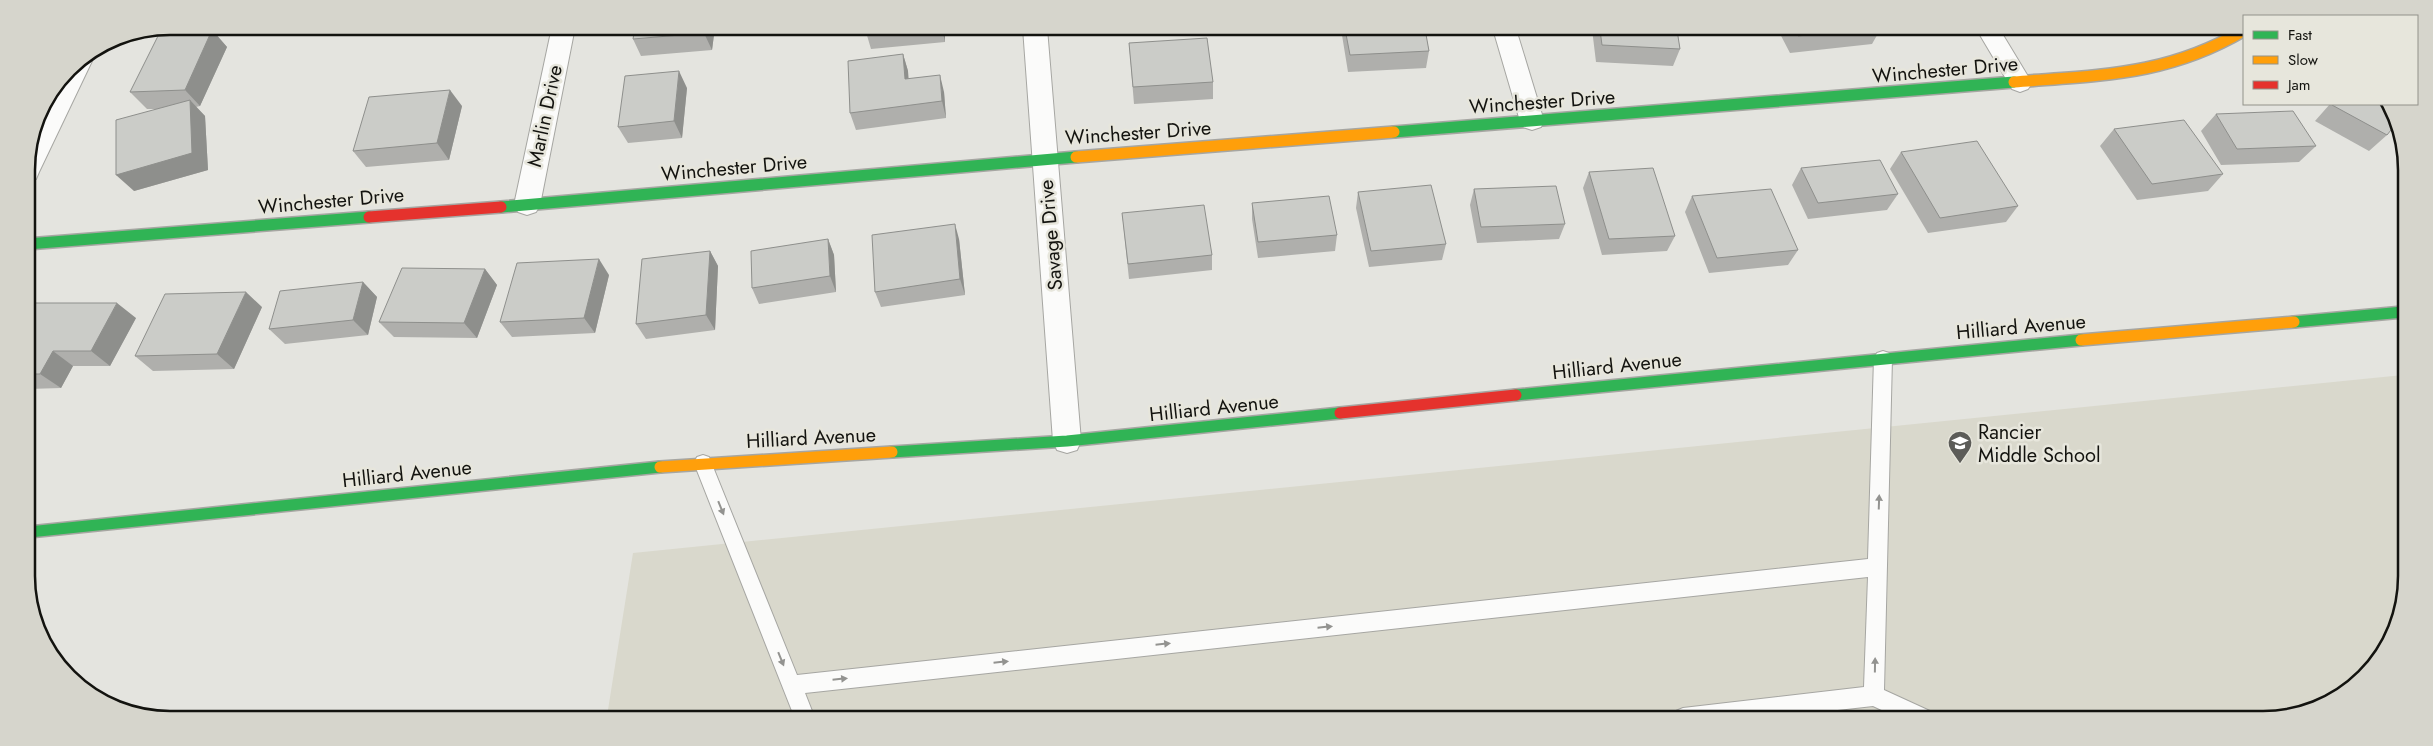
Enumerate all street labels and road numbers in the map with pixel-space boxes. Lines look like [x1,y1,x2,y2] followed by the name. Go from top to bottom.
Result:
[1871,49,2019,91] street label: Winchester Drive
[520,62,570,170] street label: Marlin Drive
[1468,82,1616,122] street label: Winchester Drive
[1064,113,1212,153] street label: Winchester Drive
[660,147,808,189] street label: Winchester Drive
[1032,178,1070,292] street label: Savage Drive
[257,180,405,222] street label: Winchester Drive
[1955,307,2087,347] street label: Hilliard Avenue
[1551,345,1683,387] street label: Hilliard Avenue
[1148,387,1280,429] street label: Hilliard Avenue
[745,420,877,456] street label: Hilliard Avenue
[341,453,473,495] street label: Hilliard Avenue

